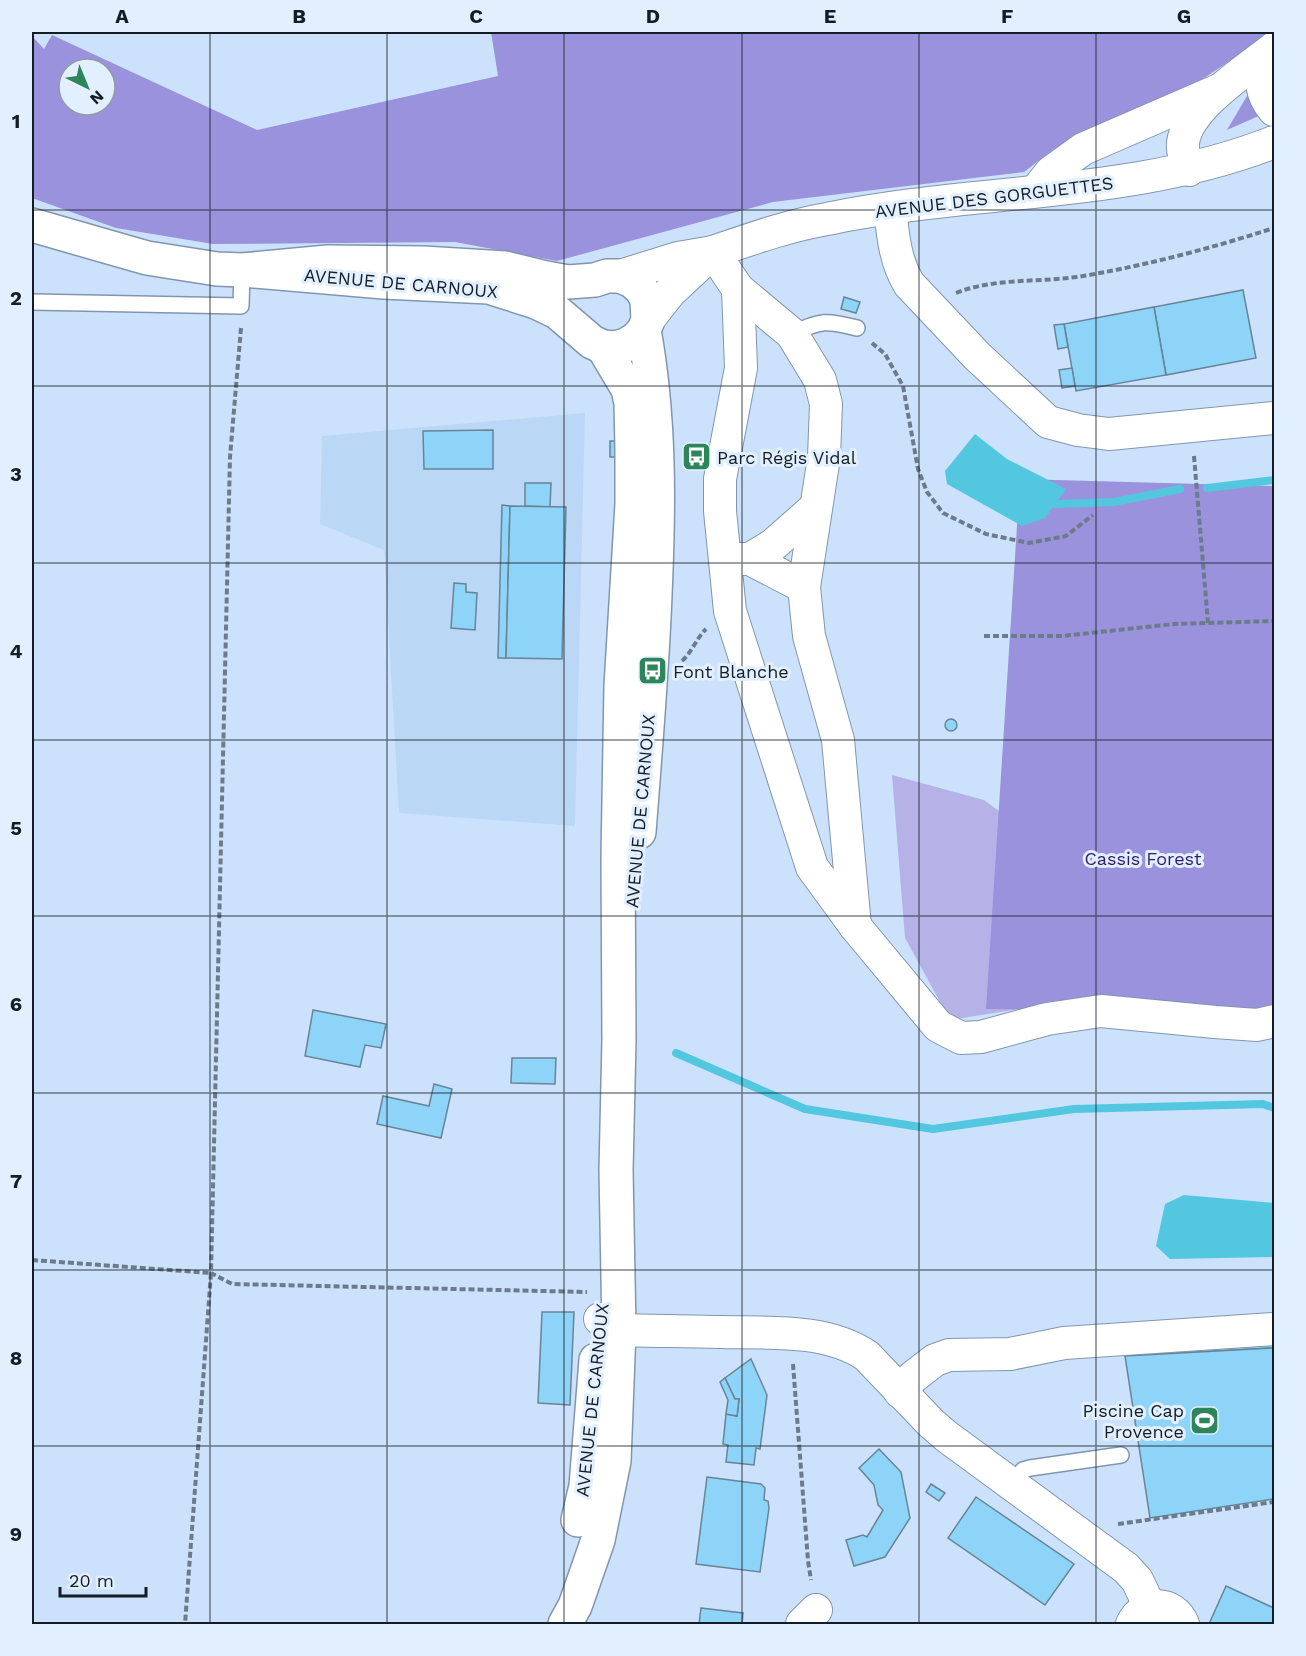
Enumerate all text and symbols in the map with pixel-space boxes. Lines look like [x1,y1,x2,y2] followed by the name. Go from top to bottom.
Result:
[115,4,129,28] text: A
[292,4,306,28] text: B
[469,4,483,28] text: C
[646,4,660,28] text: D
[824,4,836,28] text: E
[1001,4,1013,28] text: F
[1177,4,1191,28] text: G
[57,57,117,117] north arrow
[86,87,108,109] text: N
[12,109,20,133] text: 1
[874,172,1114,222] street label: AVENUE DES GORGUETTES
[303,264,499,302] street label: AVENUE DE CARNOUX
[10,286,22,310] text: 2
[680,441,712,473] bus stop icon: Parc Régis Vidal
[717,447,857,468] place label: Parc Régis Vidal
[10,462,22,486] text: 3
[10,639,23,663] text: 4
[636,655,668,687] bus stop icon: Font Blanche
[673,661,789,682] place label: Font Blanche
[621,713,659,909] street label: AVENUE DE CARNOUX
[10,816,22,840] text: 5
[1084,848,1202,869] park label: Cassis Forest
[10,992,22,1016] text: 6
[10,1169,22,1193] text: 7
[571,1302,613,1498] street label: AVENUE DE CARNOUX
[10,1346,22,1370] text: 8
[1082,1400,1184,1442] place label: Piscine Cap Provence
[1189,1404,1221,1436] sports icon: Piscine Cap Provence
[10,1522,22,1546] text: 9
[60,1560,146,1598] scale bar
[69,1570,114,1591] text: 20 m

